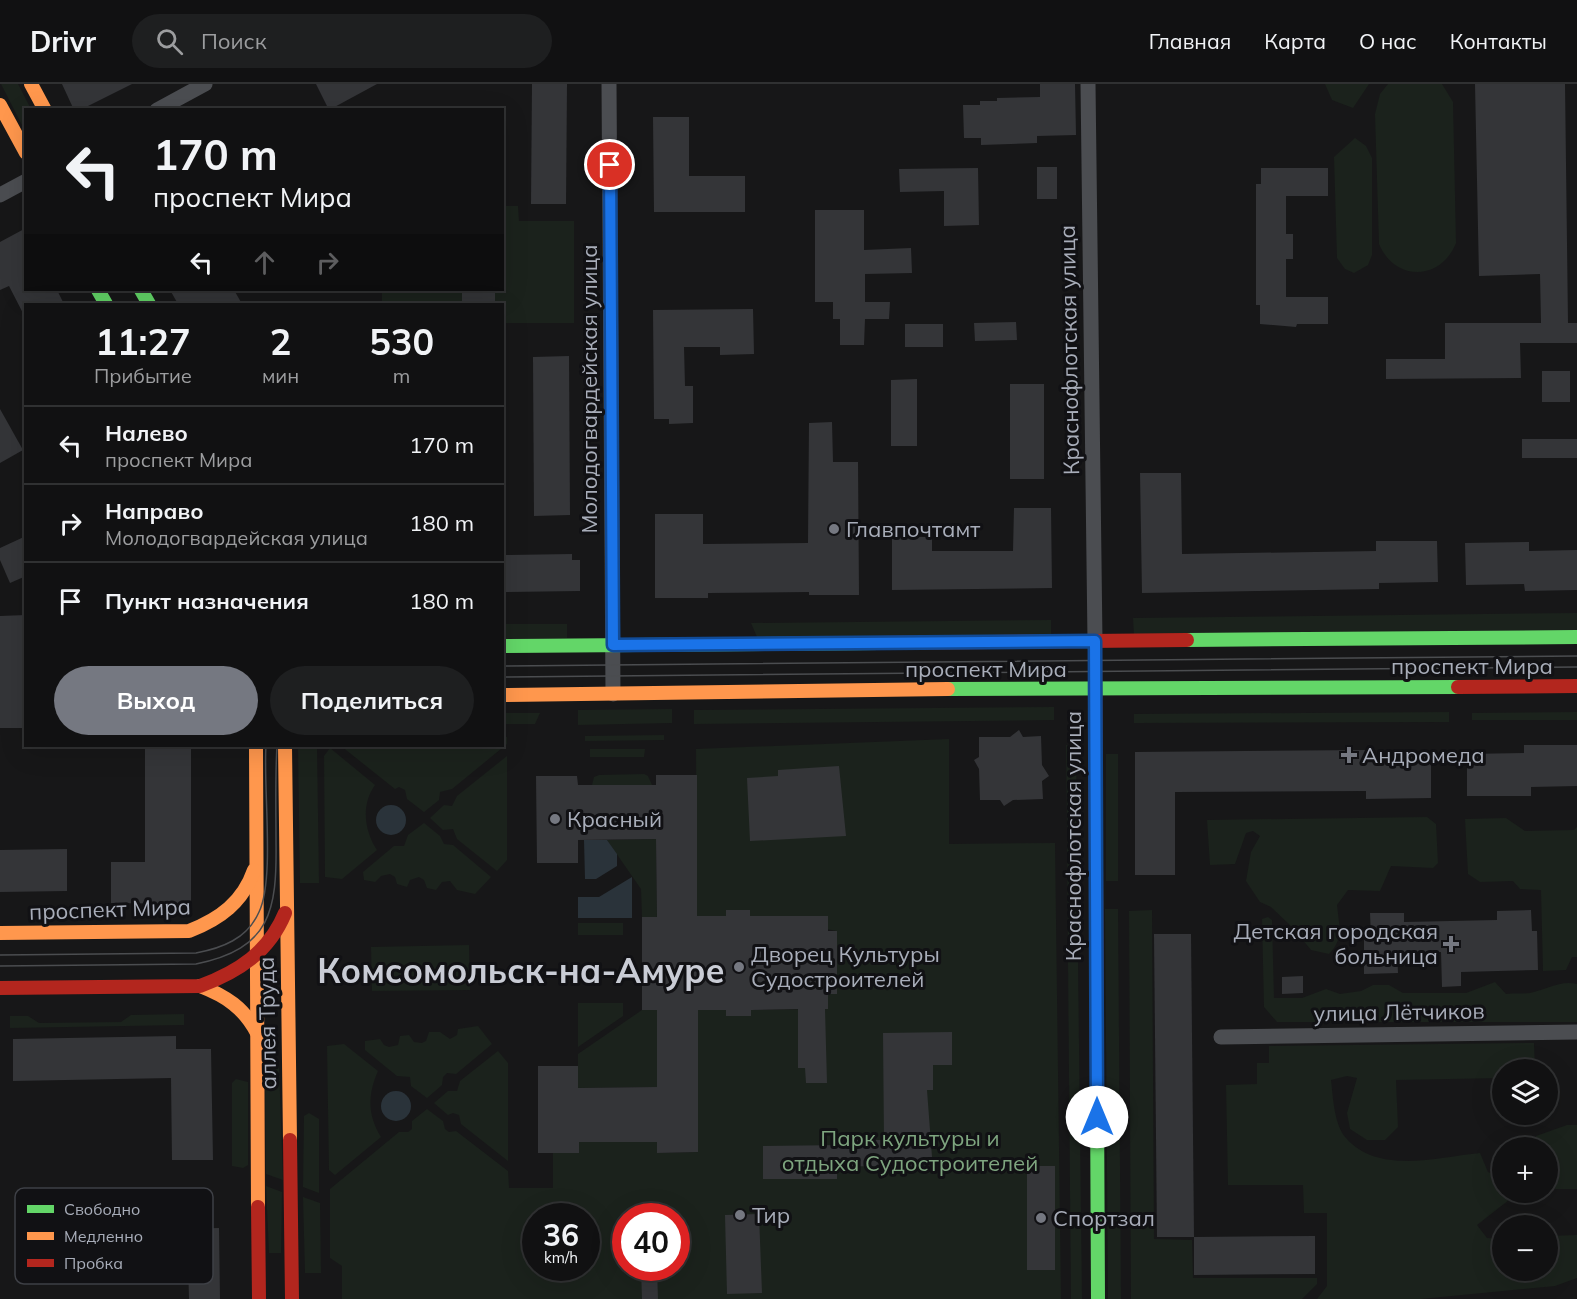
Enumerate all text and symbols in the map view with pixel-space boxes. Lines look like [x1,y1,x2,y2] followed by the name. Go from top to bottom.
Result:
[132,14,552,68] search box
[30,24,96,59] text: Drivr
[153,25,186,58] icon: search
[201,27,267,55] text: Поиск
[1149,28,1231,54] text: Главная
[1264,28,1326,54] text: Карта
[1359,28,1417,54] text: О нас
[1450,28,1547,54] text: Контакты
[153,128,278,181] text: 170 m
[54,132,132,210] icon: left
[584,139,635,190] pin
[593,148,626,181] icon: arrive
[153,180,352,214] text: проспект Мира
[1053,225,1085,475] street label: Краснофлотская улица
[575,244,603,534] street label: Молодогвардейская улица
[185,246,218,279] icon: left
[248,246,281,279] icon: ahead
[311,246,344,279] icon: right
[95,319,191,364] text: 11:27
[270,319,291,364] text: 2
[369,319,434,364] text: 530
[94,363,192,388] text: Прибытие
[262,363,299,388] text: мин
[393,363,410,388] text: m
[105,419,188,447] text: Налево
[54,429,87,462] icon: left
[409,431,474,459] text: 170 m
[105,447,252,472] text: проспект Мира
[105,497,203,525] text: Направо
[54,507,87,540] icon: right
[409,509,474,537] text: 180 m
[846,515,980,543] place label: Главпочтамт
[827,522,841,536] marker: Главпочтамт
[105,525,368,550] text: Молодогвардейская улица
[54,585,87,618] icon: arrive
[105,587,309,615] text: Пункт назначения
[409,587,474,615] text: 180 m
[1391,652,1553,680] street label: проспект Мира
[905,655,1067,683] street label: проспект Мира
[54,666,258,735] button: Выход
[270,666,474,735] button: Поделиться
[1059,711,1087,961] street label: Краснофлотская улица
[1362,741,1485,769] place label: Андромеда
[1340,746,1358,764] marker: Андромеда
[567,805,662,833] place label: Красный
[548,812,562,826] marker: Красный
[29,892,191,926] street label: проспект Мира
[1233,917,1438,970] place label: Детская городская больница
[1442,935,1460,953] marker: Детская городская больница
[751,940,940,993] place label: Дворец Культуры Судостроителей
[317,949,725,992] district label: Комсомольск-на-Амуре
[252,956,282,1090] street label: аллея Труда
[732,960,746,974] marker: Дворец Культуры Судостроителей
[1313,997,1485,1027] street label: улица Лётчиков
[1492,1059,1558,1281] map controls
[1492,1059,1558,1125] button: layers
[1065,1085,1129,1149] position arrow
[782,1124,1038,1177] park label: Парк культуры и отдыха Судостроителей
[1492,1137,1558,1203] button: +
[15,1188,213,1284] legend
[64,1199,140,1219] text: Свободно
[752,1201,790,1229] place label: Тир
[612,1203,690,1281] speed limit sign: 40
[1053,1204,1155,1232] place label: Спортзал
[733,1208,747,1222] marker: Тир
[1034,1211,1048,1225] marker: Спортзал
[1492,1215,1558,1281] button: −
[543,1216,579,1254] text: 36
[64,1226,143,1246] text: Медленно
[544,1248,578,1267] text: km/h
[64,1253,123,1273] text: Пробка

